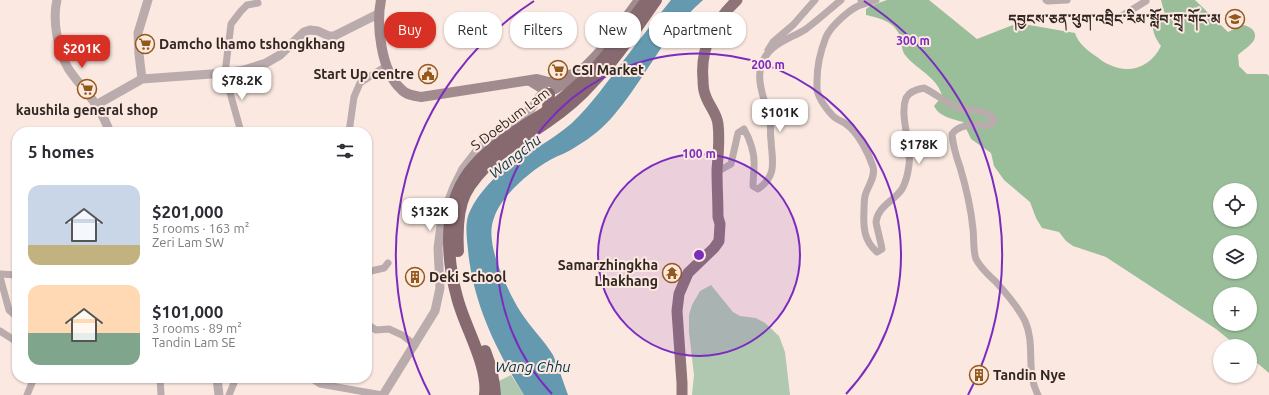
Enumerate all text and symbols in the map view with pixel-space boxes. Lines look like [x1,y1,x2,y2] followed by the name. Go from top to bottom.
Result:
[1008,8,1221,32] place label: དབྱངས་ཅན་ཕུག་འབྲིང་རིམ་སློབ་གྲྭ་གོང་མ
[1224,8,1246,30] school or university icon: དབྱངས་ཅན་ཕུག་འབྲིང་རིམ་སློབ་གྲྭ་གོང་མ
[384,12,436,48] chip: Buy
[444,12,502,48] chip: Rent
[510,12,577,48] chip: Filters
[585,12,641,48] chip: New
[649,12,746,48] chip: Apartment
[134,33,156,55] supermarket icon: Damcho lhamo tshongkhang
[896,34,930,47] text: 300 m
[54,35,110,69] pin: $201K
[159,36,345,52] place label: Damcho lhamo tshongkhang
[63,41,101,55] text: $201K
[751,58,785,71] text: 200 m
[547,59,569,81] supermarket icon: CSI Market
[572,62,644,78] place label: CSI Market
[417,63,439,85] public building icon: Start Up centre
[313,66,414,82] place label: Start Up centre
[209,67,275,101] pin: $78.2K
[221,73,263,87] text: $78.2K
[76,78,98,100] supermarket icon: kaushila general shop
[468,84,552,154] street label: S Doebum Lam
[752,99,808,133] pin: $101K
[16,102,158,118] place label: kaushila general shop
[761,105,799,119] text: $101K
[486,131,544,181] water label: Wangchu
[891,131,947,165] pin: $178K
[900,137,938,151] text: $178K
[334,140,356,162] icon: filters
[28,142,94,161] text: 5 homes
[682,147,716,160] text: 100 m
[1213,183,1257,383] map controls
[1213,183,1257,227] button: locate
[402,198,458,232] pin: $132K
[60,201,108,249] icon: home
[152,202,223,221] text: $201,000
[411,204,449,218] text: $132K
[152,221,249,235] text: 5 rooms · 163 m²
[152,235,224,249] text: Zeri Lam SW
[1213,235,1257,279] button: layers
[692,248,706,262] centre of rings
[558,257,658,289] place label: Samarzhingkha Lhakhang
[661,262,683,284] temple icon: Samarzhingkha Lhakhang
[404,266,426,288] building icon: Deki School
[429,269,506,285] place label: Deki School
[1213,287,1257,331] button: +
[60,301,108,349] icon: home
[152,302,223,321] text: $101,000
[152,321,242,335] text: 3 rooms · 89 m²
[152,335,236,349] text: Tandin Lam SE
[1213,339,1257,383] button: −
[495,358,571,375] water label: Wang Chhu
[968,364,990,386] building icon: Tandin Nye
[993,367,1066,383] place label: Tandin Nye

